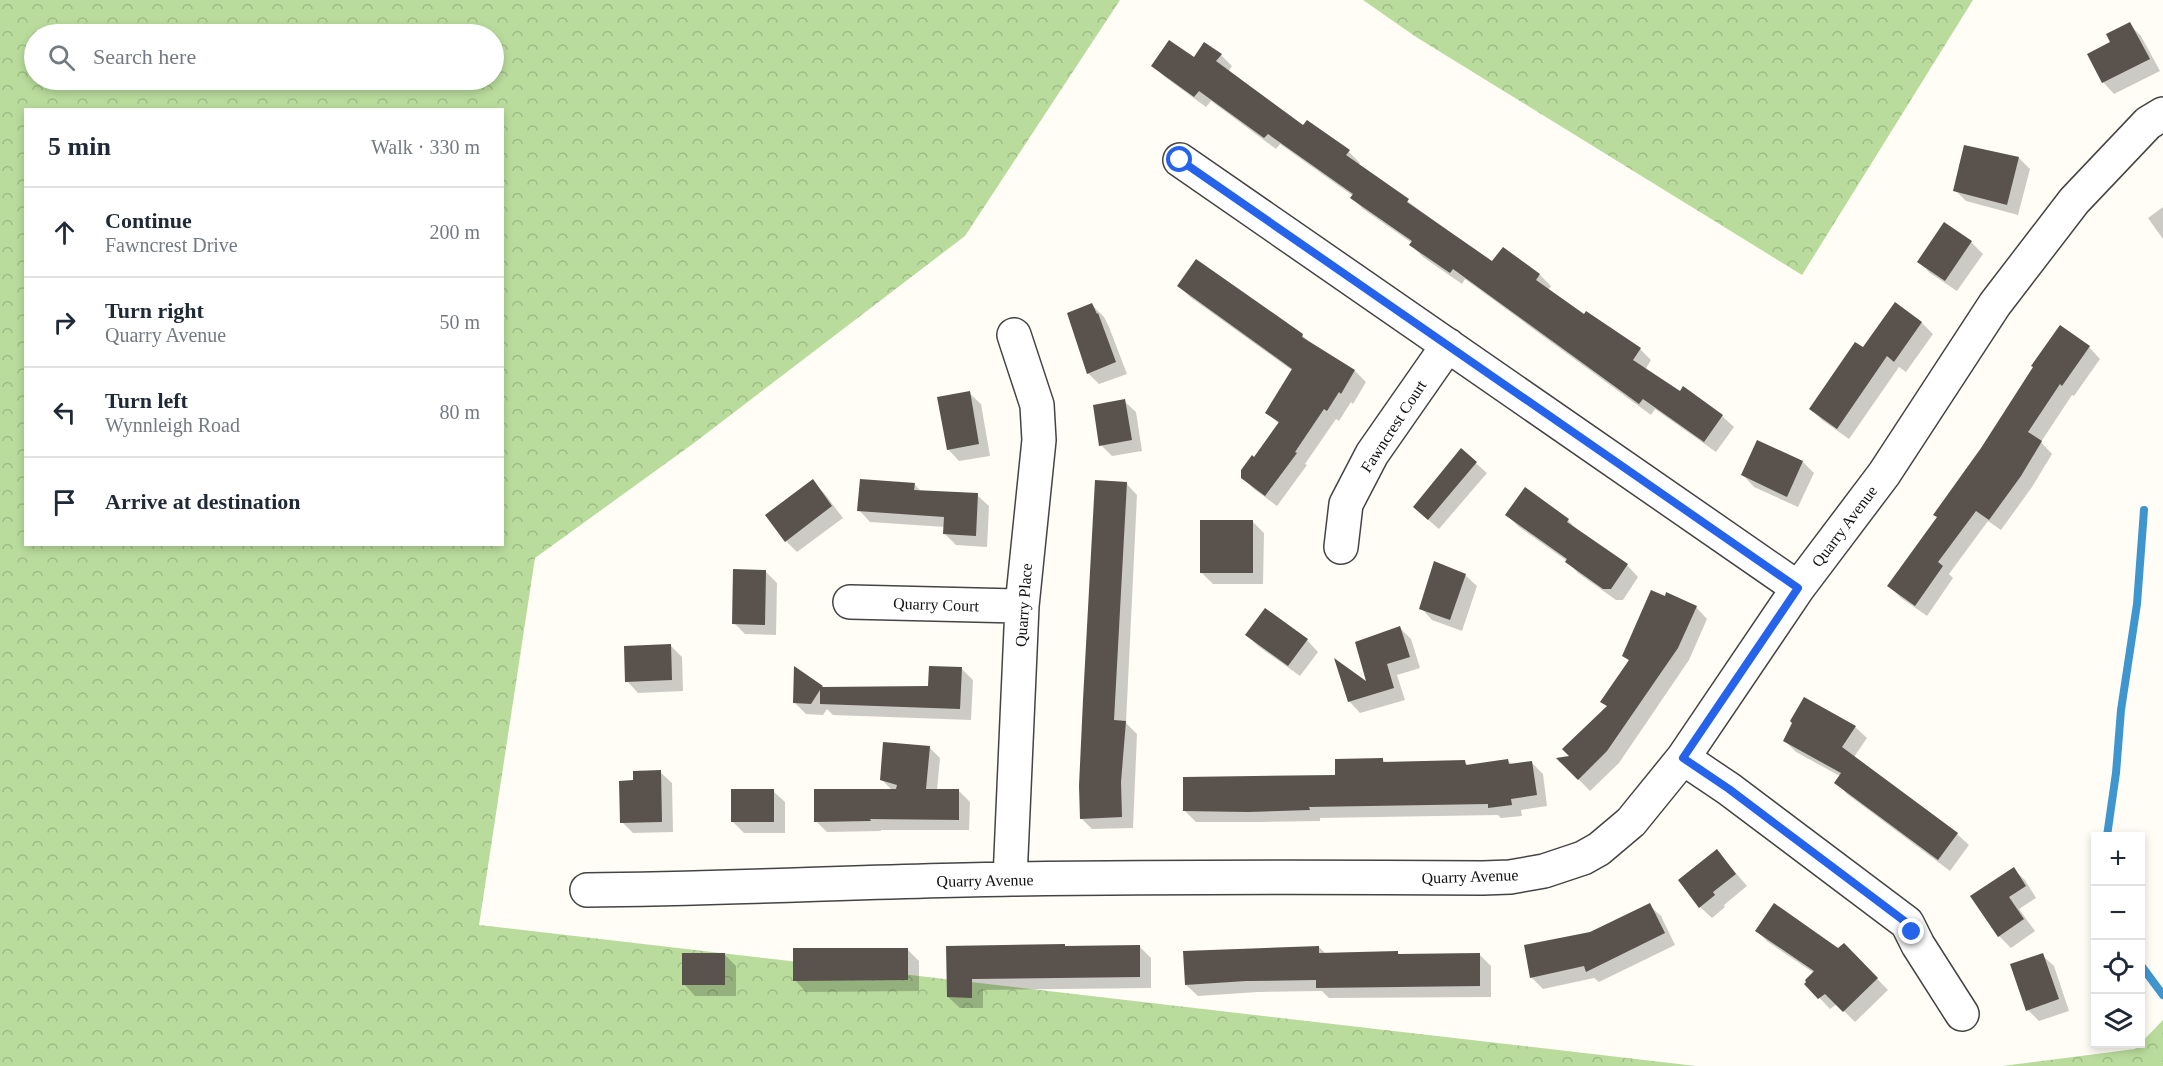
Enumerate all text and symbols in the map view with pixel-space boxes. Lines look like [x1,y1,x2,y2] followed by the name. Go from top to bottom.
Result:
[24,24,504,90] search box
[45,41,78,74] icon: search
[93,44,196,69] text: Search here
[48,132,111,161] text: 5 min
[371,136,480,158] text: Walk · 330 m
[1166,146,1192,172] route start
[105,208,192,233] text: Continue
[48,216,81,249] icon: ahead
[429,221,480,243] text: 200 m
[105,234,238,256] text: Fawncrest Drive
[105,298,204,323] text: Turn right
[48,306,81,339] icon: right
[439,311,480,333] text: 50 m
[105,324,226,346] text: Quarry Avenue
[1357,377,1430,475] street label: Fawncrest Court
[105,388,188,413] text: Turn left
[48,396,81,429] icon: left
[439,401,480,423] text: 80 m
[105,414,240,436] text: Wynnleigh Road
[1808,482,1881,571] street label: Quarry Avenue
[48,486,81,519] icon: arrive
[105,489,301,514] text: Arrive at destination
[1012,563,1036,648] street label: Quarry Place
[893,595,980,616] street label: Quarry Court
[2091,832,2145,1048] map controls
[2091,832,2145,886] button: +
[1421,866,1519,888] street label: Quarry Avenue
[936,871,1034,891] street label: Quarry Avenue
[2091,886,2145,940] button: −
[1898,918,1924,944] route end
[2091,940,2145,994] button: locate
[2091,994,2145,1048] button: layers

